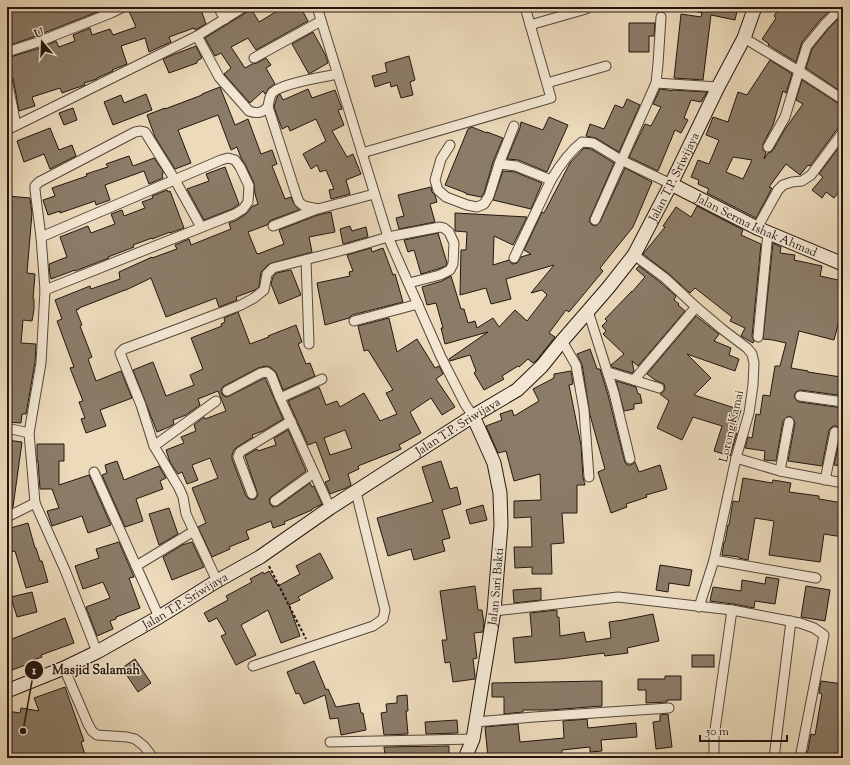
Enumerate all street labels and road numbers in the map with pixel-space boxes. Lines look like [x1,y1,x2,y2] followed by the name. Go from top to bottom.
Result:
[645,129,705,226] street label: Jalan T.P. Sriwijaya
[691,190,820,262] street label: Jalan Serma Ishak Ahmad
[715,388,749,464] street label: Lorong Kamai
[412,393,505,461] street label: Jalan T.P. Sriwijaya
[484,546,509,628] street label: Jalan Sari Bakti
[139,568,232,635] street label: Jalan T.P. Sriwijaya

